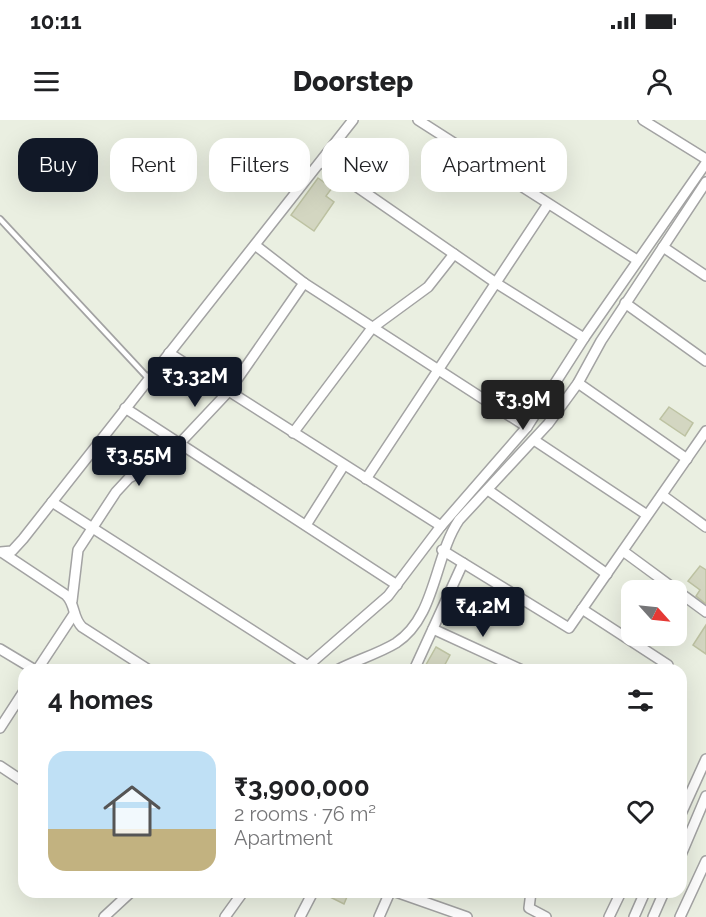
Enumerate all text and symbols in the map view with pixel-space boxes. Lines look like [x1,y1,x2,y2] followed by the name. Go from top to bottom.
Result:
[30,8,82,34] text: 10:11
[30,65,63,98] icon: menu
[643,65,676,98] icon: person
[293,66,413,97] text: Doorstep
[18,138,98,192] chip: Buy
[110,138,197,192] chip: Rent
[209,138,310,192] chip: Filters
[322,138,409,192] chip: New
[421,138,567,192] chip: Apartment
[146,357,244,408] pin: ₹3.32M
[162,364,228,388] text: ₹3.32M
[481,380,565,431] pin: ₹3.9M
[495,387,551,411] text: ₹3.9M
[90,436,188,487] pin: ₹3.55M
[106,443,172,467] text: ₹3.55M
[621,580,687,646] north arrow
[621,580,687,646] map controls
[441,587,525,638] pin: ₹4.2M
[455,594,511,618] text: ₹4.2M
[624,684,657,717] icon: filters
[48,685,153,715] text: 4 homes
[234,772,370,802] text: ₹3,900,000
[96,775,168,847] icon: home
[624,795,657,828] icon: heart
[234,802,376,826] text: 2 rooms · 76 m²
[234,826,333,850] text: Apartment

